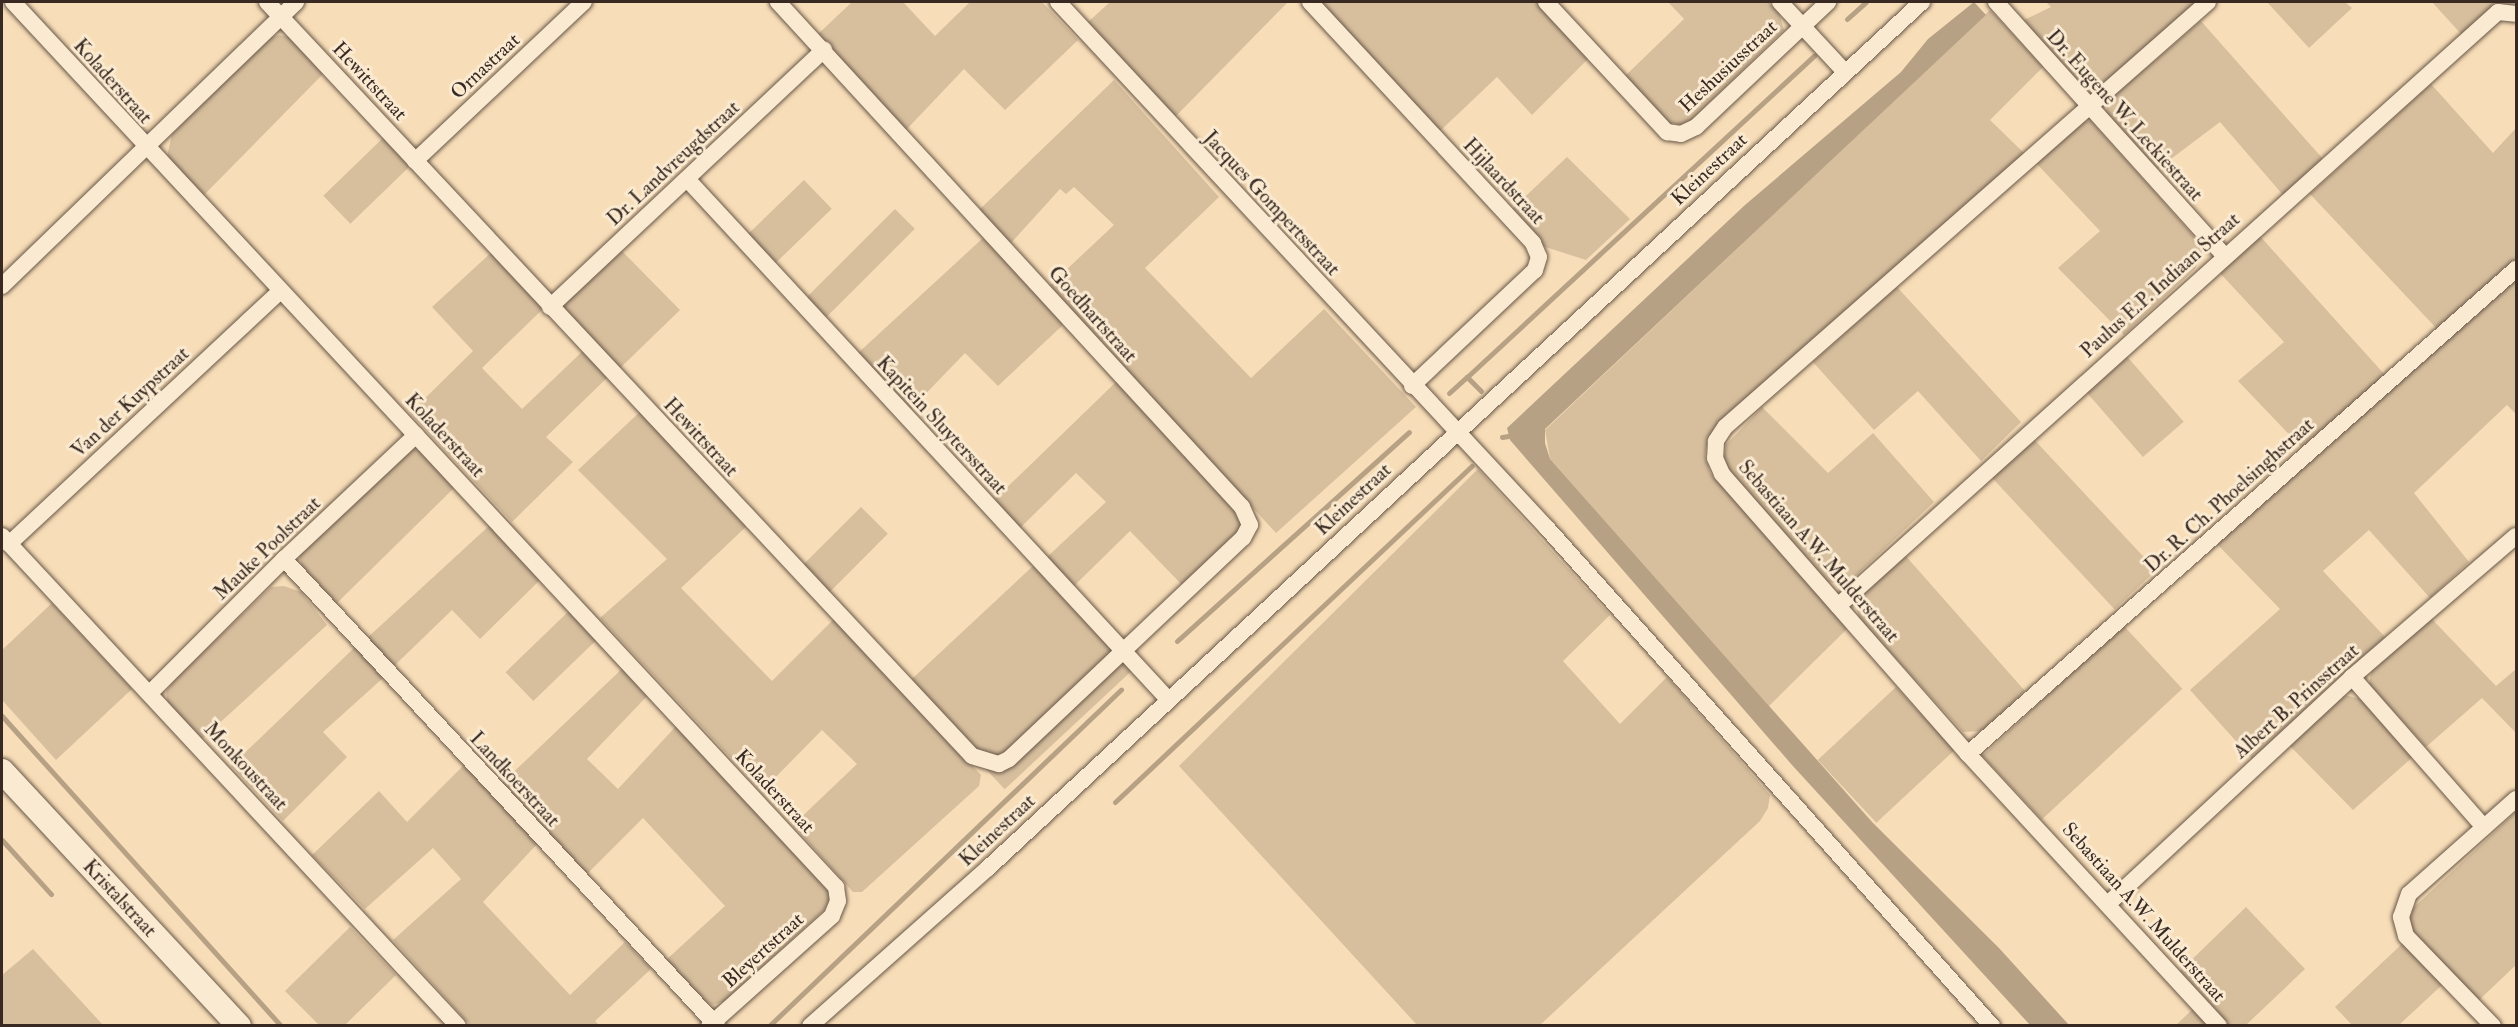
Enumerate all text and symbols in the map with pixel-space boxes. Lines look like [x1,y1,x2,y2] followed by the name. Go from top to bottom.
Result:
[1674,15,1782,117] street label: Heshusiusstraat
[2042,24,2208,206] street label: Dr. Eugene W. Leckiestraat
[445,28,525,104] street label: Ornastraat
[69,34,157,128] street label: Koladerstraat
[328,37,412,125] street label: Hewittstraat
[602,95,744,231] street label: Dr. Landvreugdstraat
[1199,126,1345,280] street label: Jacques Gompertsstraat
[1666,128,1752,210] street label: Kleinestraat
[1458,133,1550,229] street label: Hijlaardstraat
[2076,207,2244,363] street label: Paulus E.P. Indiaan Straat
[1044,261,1142,367] street label: Goedhartstraat
[66,342,194,462] street label: Van der Kuypstraat
[872,351,1012,499] street label: Kapitein Sluytersstraat
[400,388,490,482] street label: Koladerstraat
[659,393,743,481] street label: Hewittstraat
[2139,413,2319,577] street label: Dr. R. Ch. Phoelsinghstraat
[1733,455,1905,647] street label: Sebastiaan A.W. Mulderstraat
[1310,458,1396,540] street label: Kleinestraat
[209,491,325,605] street label: Mauke Poolstraat
[2228,638,2364,764] street label: Albert B. Prinsstraat
[199,717,293,815] street label: Monkoustraat
[465,727,565,831] street label: Landkoerstraat
[730,744,820,838] street label: Koladerstraat
[954,789,1040,871] street label: Kleinestraat
[2057,817,2231,1007] street label: Sebastiaan A.W. Mulderstraat
[78,854,162,942] street label: Kristalstraat
[717,907,809,993] street label: Bleyertstraat

